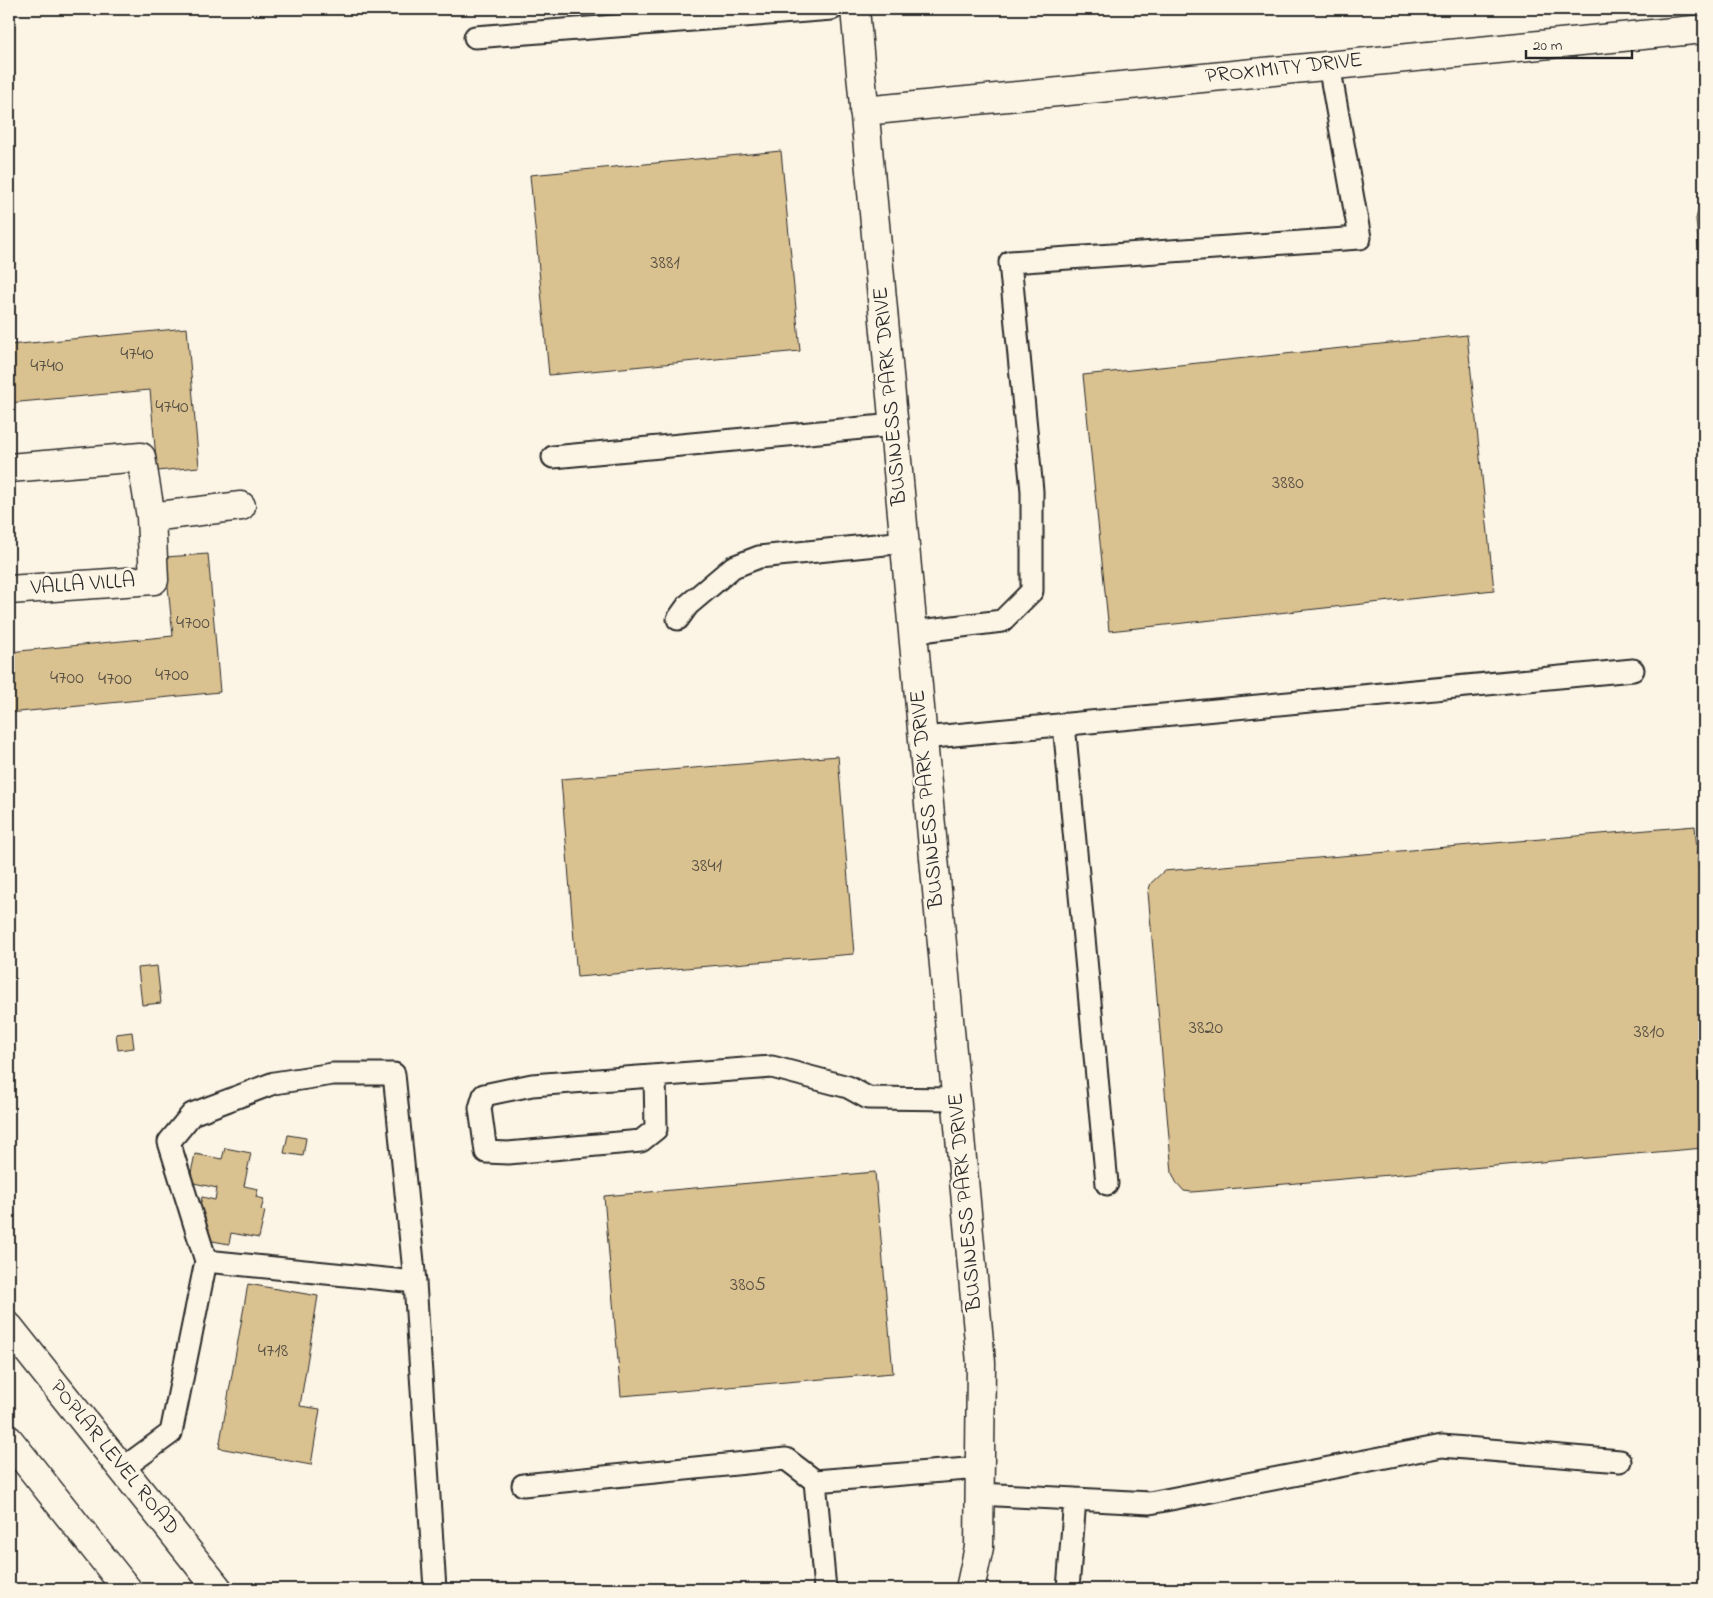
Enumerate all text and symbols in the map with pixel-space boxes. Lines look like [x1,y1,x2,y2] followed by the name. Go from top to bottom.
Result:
[1526,28,1632,60] scale bar
[1533,35,1563,57] text: 20 m
[1204,45,1364,93] street label: PROXIMITY DRIVE
[650,249,680,278] house number: 3881
[866,285,917,508] street label: BUSINESS PARK DRIVE
[120,340,154,369] house number: 4740
[30,352,64,381] house number: 4740
[155,393,189,422] house number: 4740
[1272,469,1304,498] house number: 3880
[29,565,136,605] street label: VALLA VILLA
[176,609,210,638] house number: 4700
[155,661,189,690] house number: 4700
[50,664,84,693] house number: 4700
[98,665,132,694] house number: 4700
[903,688,954,911] street label: BUSINESS PARK DRIVE
[692,852,722,881] house number: 3841
[1189,1014,1224,1043] house number: 3820
[1634,1018,1665,1047] house number: 3810
[941,1091,992,1314] street label: BUSINESS PARK DRIVE
[730,1271,766,1300] house number: 3805
[258,1337,288,1366] house number: 4718
[41,1373,187,1543] street label: POPLAR LEVEL ROAD

